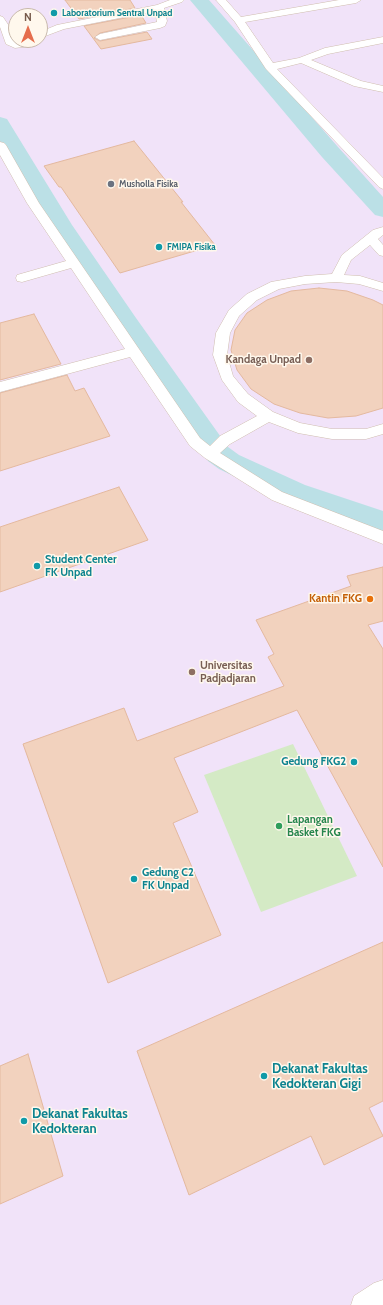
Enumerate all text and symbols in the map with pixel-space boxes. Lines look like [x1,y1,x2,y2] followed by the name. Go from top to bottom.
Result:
[8,8,48,48] north arrow
[49,8,59,18] marker: Laboratorium Sentral Unpad
[62,8,172,18] place label: Laboratorium Sentral Unpad
[24,10,32,24] text: N
[106,179,116,189] marker: Musholla Fisika
[119,179,178,189] place label: Musholla Fisika
[154,242,164,252] marker: FMIPA Fisika
[167,242,216,252] place label: FMIPA Fisika
[226,353,301,367] place label: Kandaga Unpad
[304,355,314,365] marker: Kandaga Unpad
[45,553,117,579] place label: Student Center FK Unpad
[32,561,42,571] marker: Student Center FK Unpad
[309,592,362,606] place label: Kantin FKG
[365,594,375,604] marker: Kantin FKG
[200,659,256,685] place label: Universitas Padjadjaran
[187,667,197,677] marker: Universitas Padjadjaran
[281,755,346,769] place label: Gedung FKG2
[349,757,359,767] marker: Gedung FKG2
[287,813,341,839] place label: Lapangan Basket FKG
[274,821,284,831] marker: Lapangan Basket FKG
[142,866,194,892] place label: Gedung C2 FK Unpad
[129,874,139,884] marker: Gedung C2 FK Unpad
[272,1061,368,1092] place label: Dekanat Fakultas Kedokteran Gigi
[259,1071,269,1081] marker: Dekanat Fakultas Kedokteran Gigi
[32,1106,128,1137] place label: Dekanat Fakultas Kedokteran
[19,1116,29,1126] marker: Dekanat Fakultas Kedokteran

